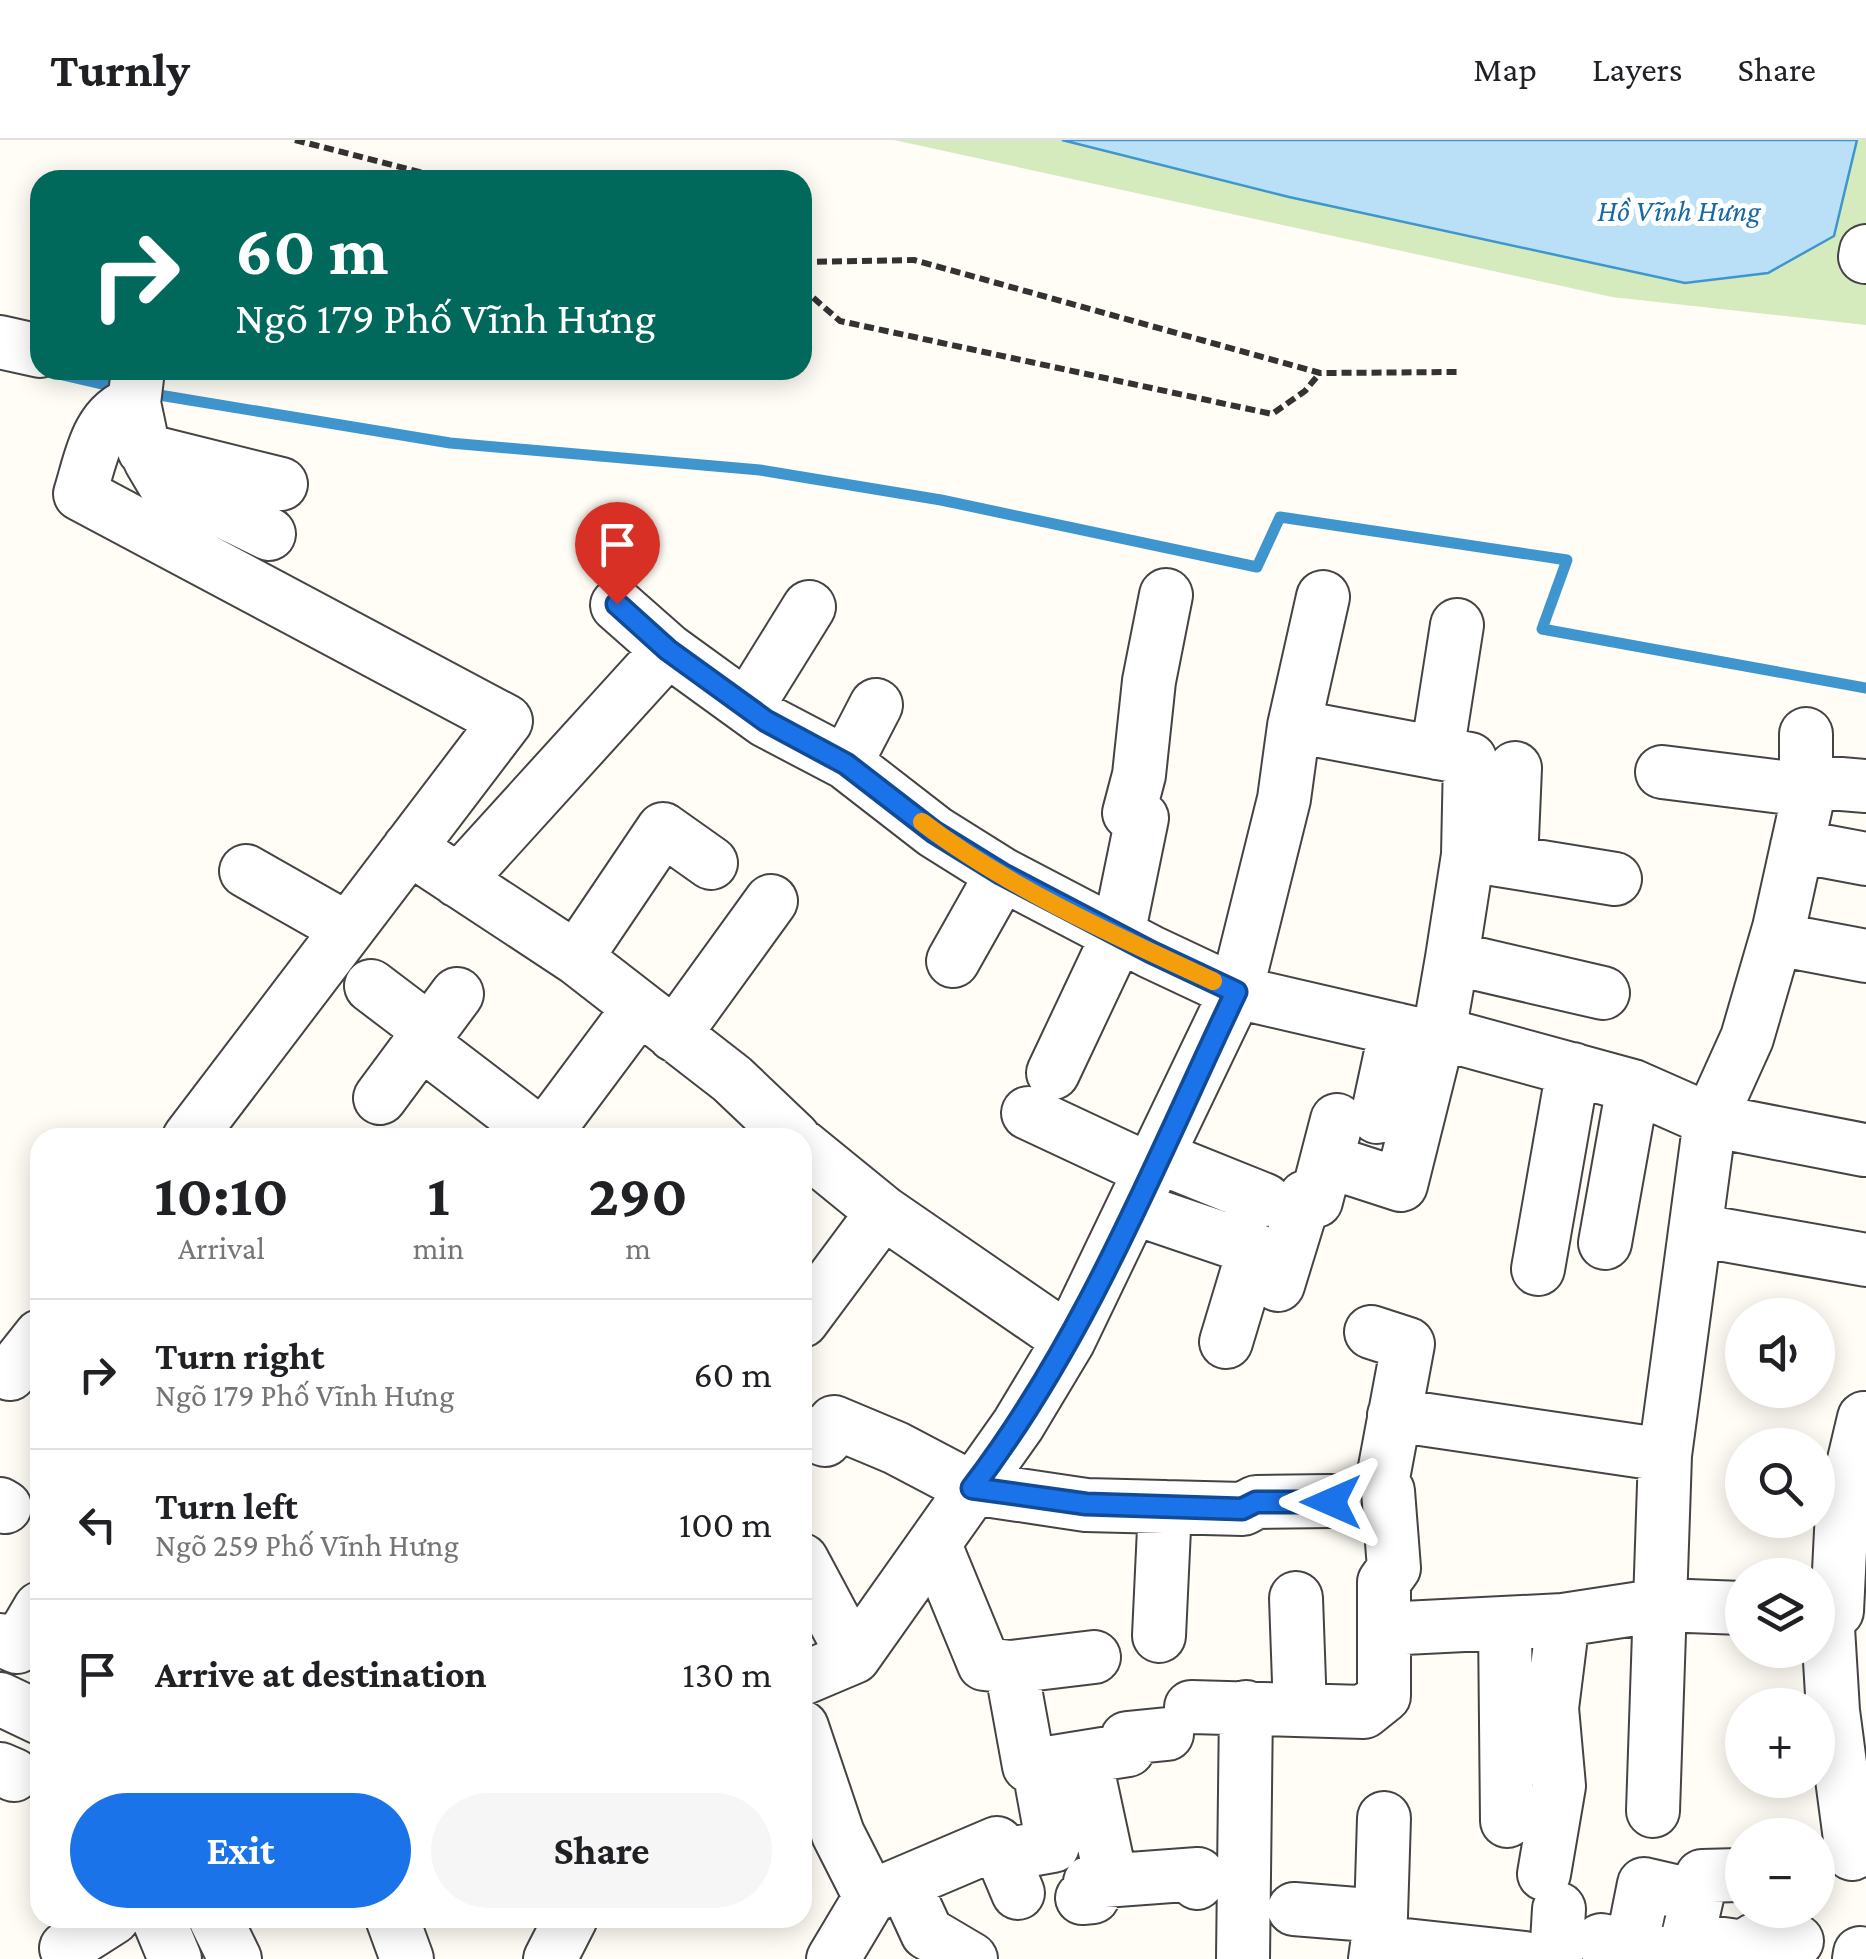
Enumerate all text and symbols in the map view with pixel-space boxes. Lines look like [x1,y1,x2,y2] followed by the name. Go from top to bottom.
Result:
[50,43,190,96] text: Turnly
[1473,50,1537,89] text: Map
[1592,50,1683,89] text: Layers
[1738,50,1816,89] text: Share
[1597,194,1761,228] water label: Hồ Vĩnh Hưng
[70,210,200,340] icon: right
[235,211,388,289] text: 60 m
[235,293,656,343] text: Ngõ 179 Phố Vĩnh Hưng
[575,502,660,605] pin
[590,517,645,572] icon: arrive
[154,1161,289,1228] text: 10:10
[427,1161,450,1228] text: 1
[588,1161,688,1228] text: 290
[178,1230,265,1266] text: Arrival
[413,1230,464,1266] text: min
[625,1230,651,1266] text: m
[1725,1298,1835,1928] map controls
[1725,1298,1835,1408] button: sound
[155,1335,324,1377] text: Turn right
[70,1347,125,1402] icon: right
[694,1353,772,1395] text: 60 m
[155,1377,454,1413] text: Ngõ 179 Phố Vĩnh Hưng
[1725,1428,1835,1538] button: search
[1279,1450,1383,1554] position arrow
[155,1485,298,1527] text: Turn left
[70,1497,125,1552] icon: left
[679,1503,772,1545] text: 100 m
[155,1527,459,1563] text: Ngõ 259 Phố Vĩnh Hưng
[1725,1558,1835,1668] button: layers
[70,1647,125,1702] icon: arrive
[155,1653,487,1695] text: Arrive at destination
[682,1653,772,1695] text: 130 m
[1725,1688,1835,1798] button: +
[70,1793,411,1908] button: Exit
[431,1793,772,1908] button: Share
[1725,1818,1835,1928] button: −

